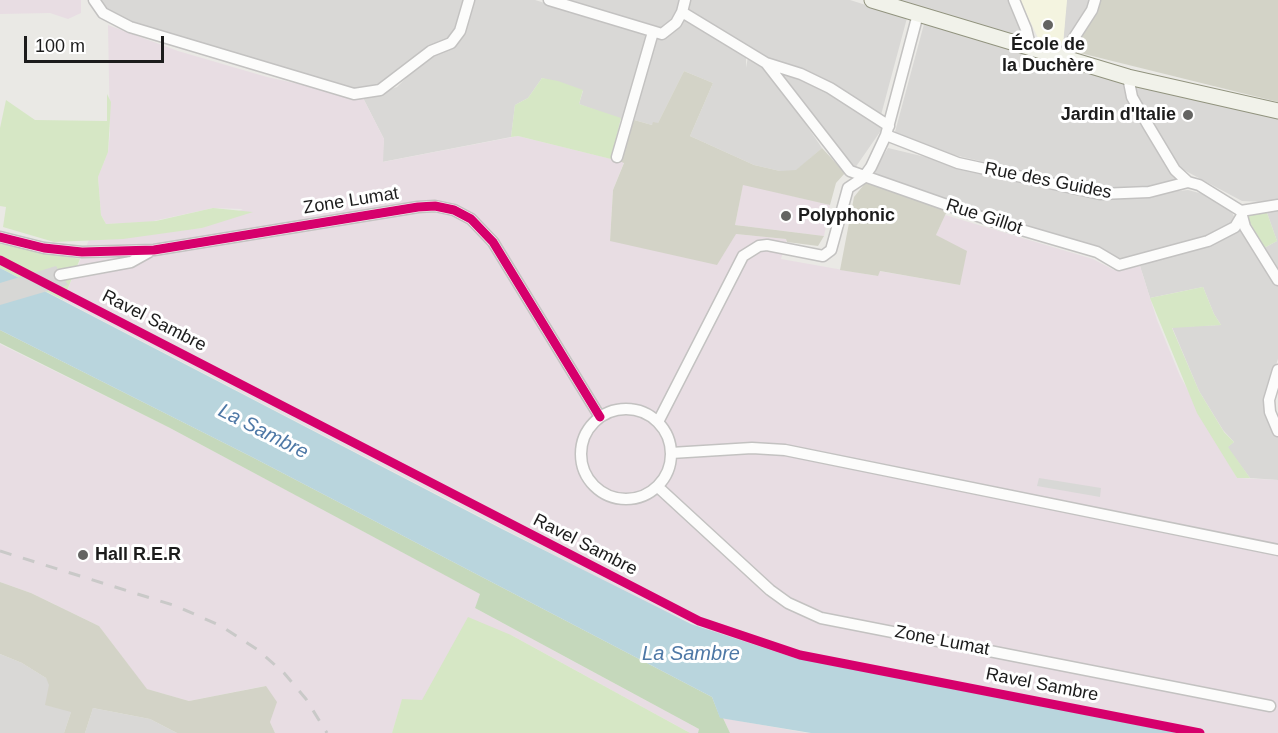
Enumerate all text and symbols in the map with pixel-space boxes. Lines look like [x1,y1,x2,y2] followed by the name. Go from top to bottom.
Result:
[1041,18,1055,32] marker: École de la Duchère
[27,24,166,62] scale bar
[1002,34,1094,76] place label: École de la Duchère
[35,36,85,56] text: 100 m
[1061,104,1176,126] place label: Jardin d'Italie
[1181,108,1195,122] marker: Jardin d'Italie
[983,158,1113,204] street label: Rue des Guides
[302,183,400,219] street label: Zone Lumat
[943,195,1025,239] street label: Rue Gillot
[798,205,895,227] place label: Polyphonic
[779,209,793,223] marker: Polyphonic
[98,285,210,357] street label: Ravel Sambre
[214,399,312,465] water label: La Sambre
[529,509,641,581] street label: Ravel Sambre
[95,544,181,566] place label: Hall R.E.R
[76,548,90,562] marker: Hall R.E.R
[893,621,991,661] street label: Zone Lumat
[642,642,740,666] water label: La Sambre
[984,664,1100,706] street label: Ravel Sambre

